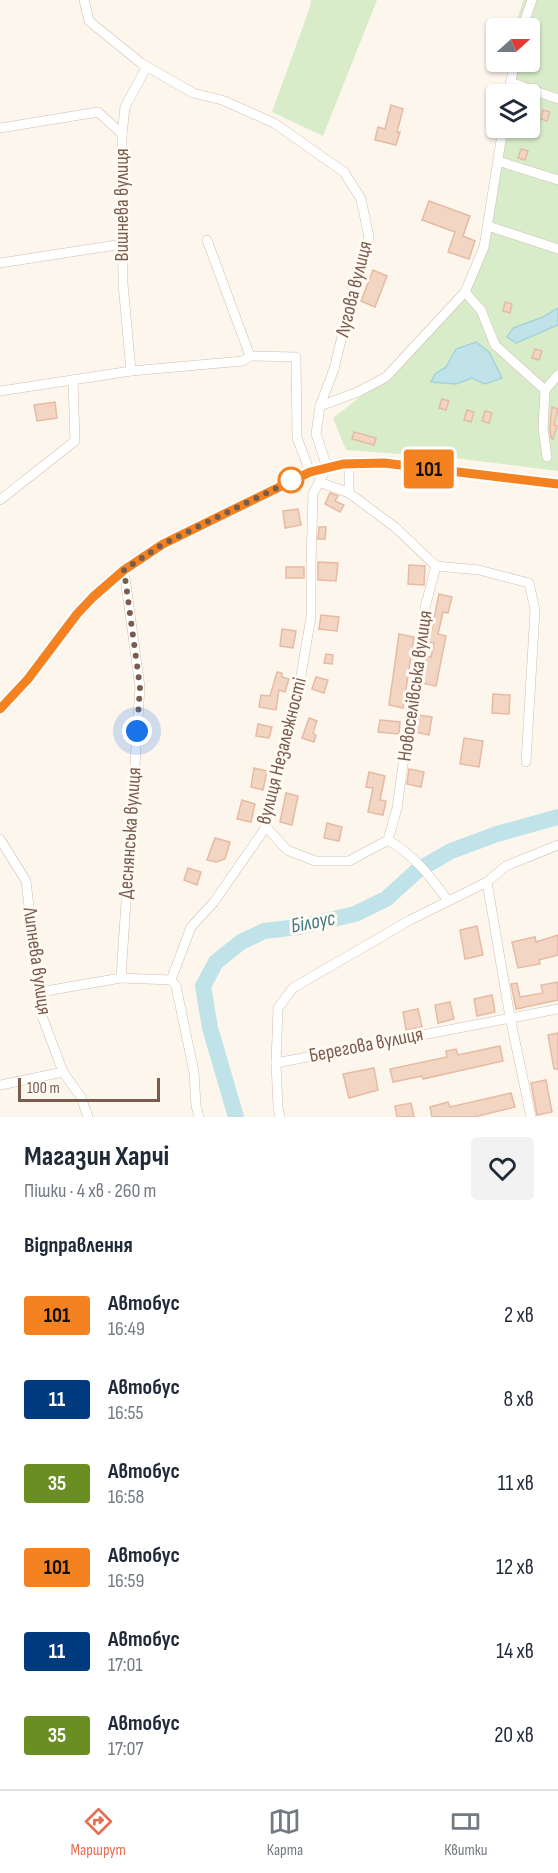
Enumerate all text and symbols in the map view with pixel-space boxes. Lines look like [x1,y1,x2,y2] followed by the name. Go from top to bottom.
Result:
[486,18,540,72] north arrow
[486,18,540,138] map controls
[486,84,540,138] button: layers
[110,148,134,262] street label: Вишнева вулиця
[330,239,378,340] street label: Лугова вулиця
[394,450,464,488] line badge: 101
[416,457,442,482] text: 101
[278,467,304,493] unlabelled marker
[393,609,437,763] street label: Новоселівська вулиця
[252,675,312,827] street label: вулиця Незалежності
[122,716,152,746] your location
[113,766,147,900] street label: Деснянська вулиця
[17,905,56,1016] street label: Липнева вулиця
[289,905,338,939] water label: Білоус
[307,1022,425,1068] street label: Берегова вулиця
[18,1075,160,1102] scale bar
[27,1079,60,1098] text: 100 m
[471,1137,534,1200] button: heart
[24,1140,169,1173] text: Магазин Харчі
[24,1179,156,1203] text: Пішки · 4 хв · 260 m
[24,1232,133,1259] text: Відправлення
[108,1290,180,1317] text: Автобус
[504,1302,534,1329] text: 2 хв
[44,1303,70,1328] text: 101
[108,1317,145,1341] text: 16:49
[108,1374,180,1401] text: Автобус
[503,1386,534,1413] text: 8 хв
[49,1387,65,1412] text: 11
[108,1401,144,1425] text: 16:55
[108,1458,180,1485] text: Автобус
[498,1470,534,1497] text: 11 хв
[48,1471,66,1496] text: 35
[108,1485,144,1509] text: 16:58
[108,1542,180,1569] text: Автобус
[496,1554,534,1581] text: 12 хв
[44,1555,70,1580] text: 101
[108,1569,144,1593] text: 16:59
[108,1626,180,1653] text: Автобус
[496,1638,534,1665] text: 14 хв
[49,1639,65,1664] text: 11
[108,1653,143,1677] text: 17:01
[108,1710,180,1737] text: Автобус
[494,1722,534,1749] text: 20 хв
[48,1723,66,1748] text: 35
[108,1737,143,1761] text: 17:07
[70,1805,126,1860] tab: Маршрут
[267,1805,303,1860] tab: Карта
[444,1805,487,1860] tab: Квитки

